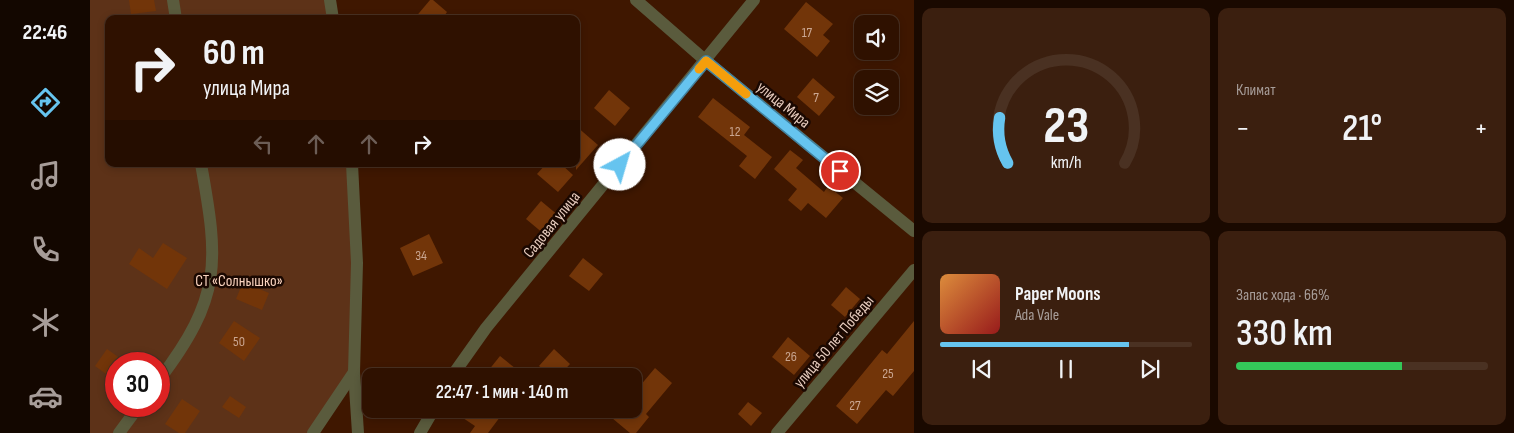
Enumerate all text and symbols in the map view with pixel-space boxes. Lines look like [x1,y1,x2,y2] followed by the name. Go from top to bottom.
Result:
[854,15,899,115] map controls
[854,15,899,60] button: sound
[23,19,67,46] text: 22:46
[802,24,813,41] house number: 17
[203,32,265,75] text: 60 m
[120,35,185,100] icon: right
[854,70,899,115] button: layers
[203,75,290,102] text: улица Мира
[752,78,814,132] street label: улица Мира
[1236,81,1276,100] text: Климат
[28,85,63,120] icon: directions
[813,89,819,106] house number: 7
[1043,95,1089,158] text: 23
[1342,106,1382,151] text: 21°
[1236,112,1250,145] text: −
[1474,112,1488,145] text: +
[730,123,741,140] house number: 12
[249,130,277,158] icon: left
[302,130,330,158] icon: ahead
[355,130,383,158] icon: ahead
[408,130,436,158] icon: right
[593,138,645,190] position arrow
[819,150,861,192] pin
[1051,152,1081,173] text: km/h
[826,157,854,185] icon: arrive
[28,158,63,193] icon: music
[520,188,585,262] street label: Садовая улица
[28,232,63,267] icon: phone
[415,247,427,264] house number: 34
[195,272,283,291] park label: СТ «Солнышко»
[1015,283,1101,306] text: Paper Moons
[1236,286,1330,305] text: Запас хода · 66%
[790,292,878,392] street label: улица 50 лет Победы
[28,305,63,340] icon: climate
[1015,306,1059,325] text: Ada Vale
[1236,311,1333,356] text: 330 km
[233,333,245,350] house number: 50
[785,348,797,365] house number: 26
[105,352,170,417] speed limit sign: 30
[968,355,996,383] icon: previous
[1052,355,1080,383] icon: pause
[1136,355,1164,383] icon: next
[882,365,894,382] house number: 25
[28,379,63,414] icon: car
[436,381,568,404] text: 22:47 · 1 мин · 140 m
[849,397,861,414] house number: 27

